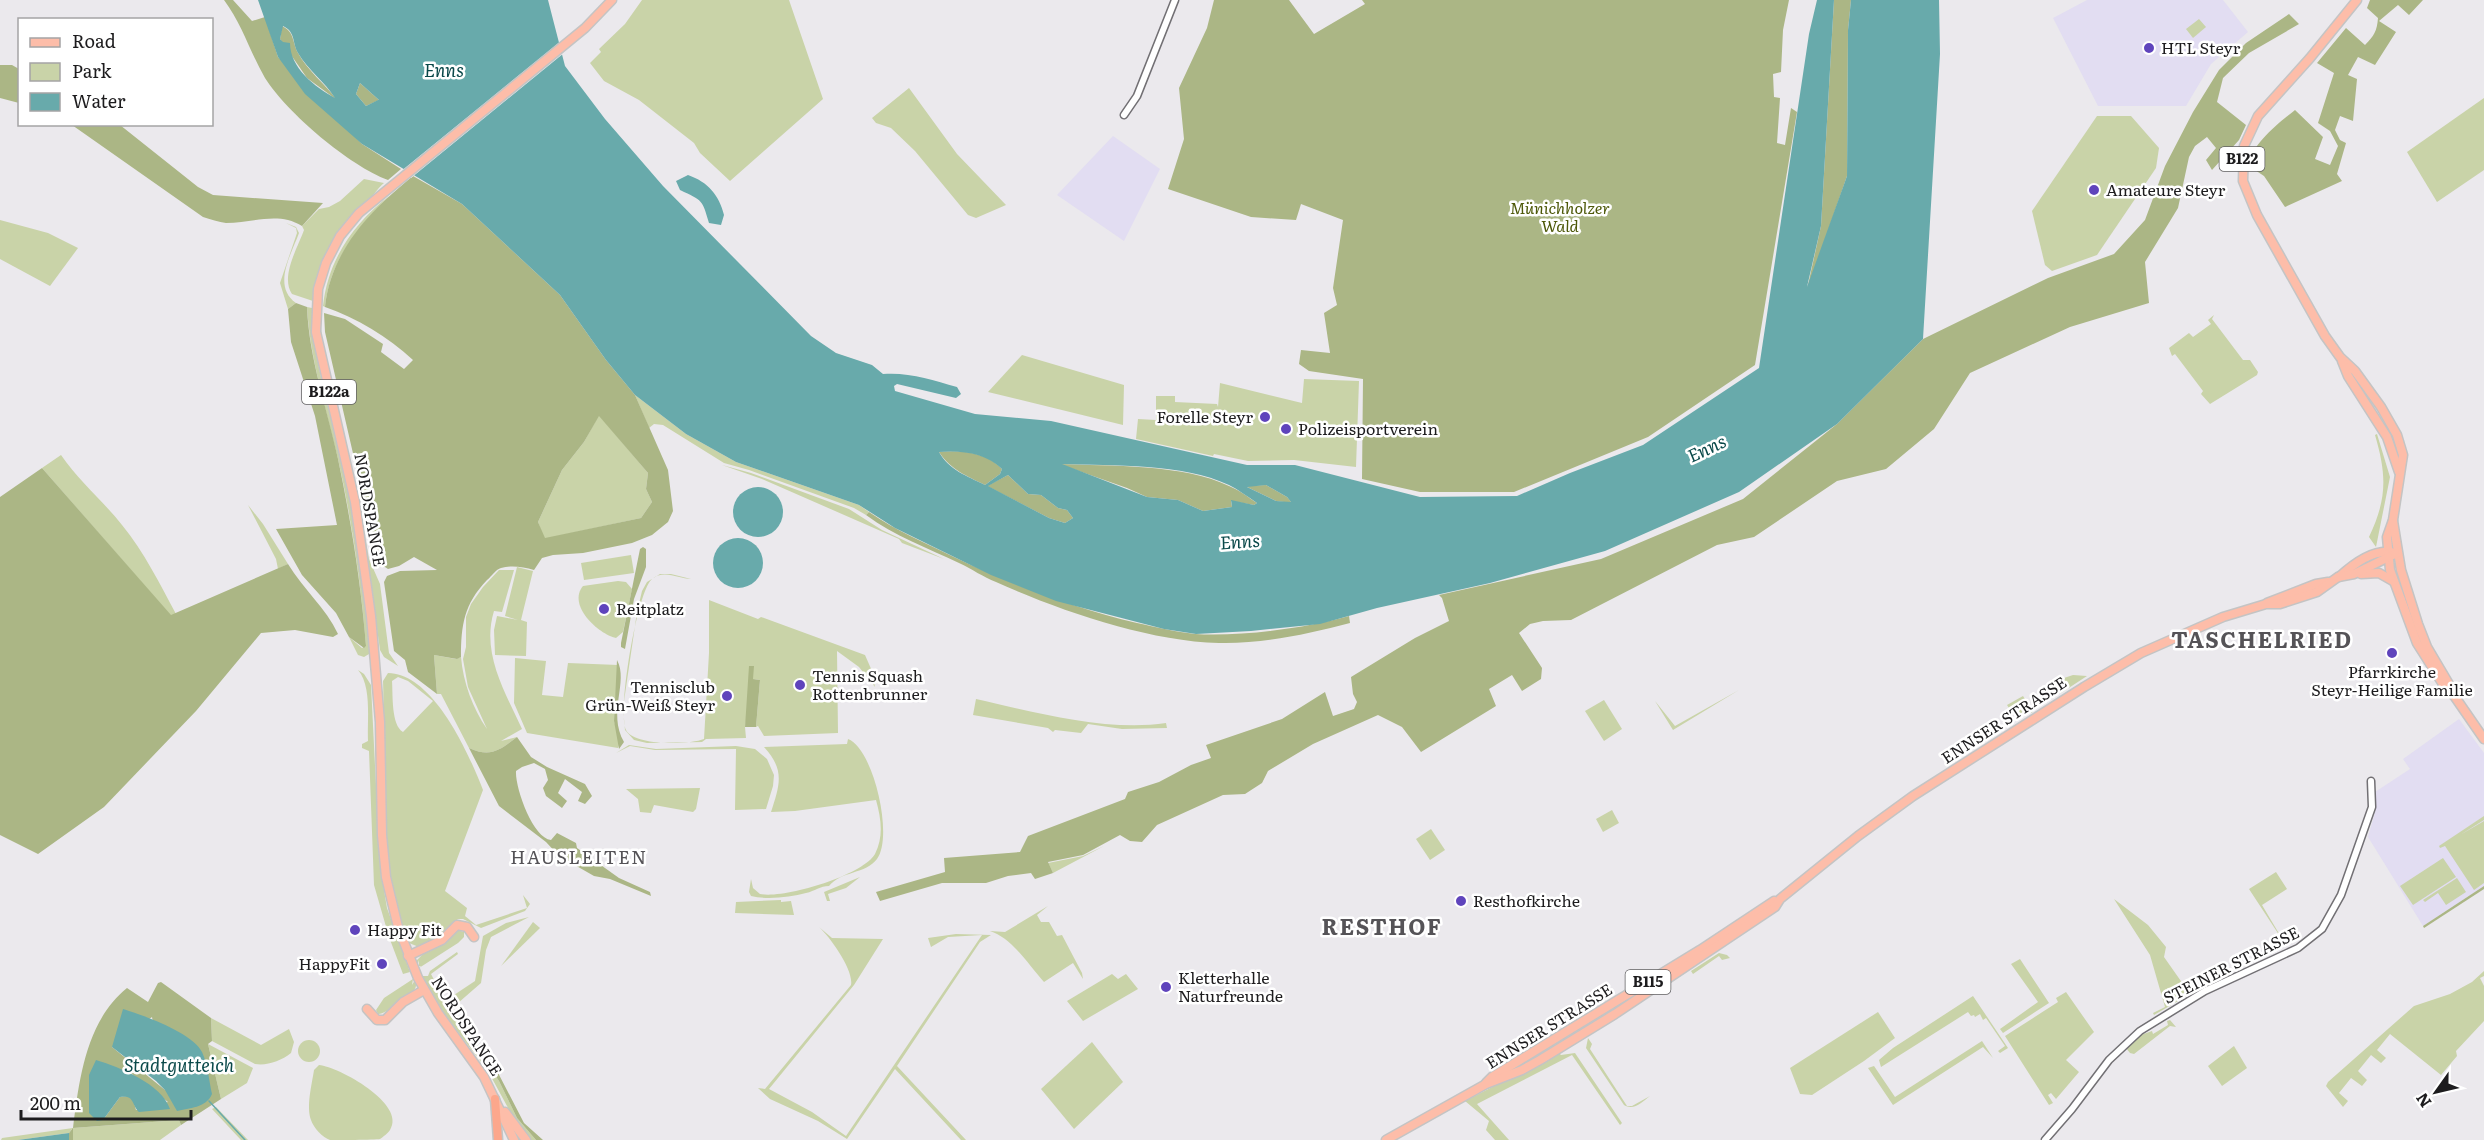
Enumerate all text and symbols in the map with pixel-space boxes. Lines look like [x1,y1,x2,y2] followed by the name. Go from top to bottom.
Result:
[18,18,213,126] legend
[72,27,116,54] text: Road
[2161,35,2241,59] place label: HTL Steyr
[2142,41,2156,55] marker: HTL Steyr
[424,56,464,83] water label: Enns
[72,57,113,84] text: Park
[72,87,126,114] text: Water
[2220,147,2264,171] road number: B122
[2106,177,2226,201] place label: Amateure Steyr
[2087,183,2101,197] marker: Amateure Steyr
[1510,195,1610,237] park label: Münichholzer Wald
[302,380,356,404] road number: B122a
[1156,404,1253,428] place label: Forelle Steyr
[1258,410,1272,424] marker: Forelle Steyr
[1298,416,1438,440] place label: Polizeisportverein
[1279,422,1293,436] marker: Polizeisportverein
[1682,427,1730,468] water label: Enns
[349,451,393,568] street label: NORDSPANGE
[1219,526,1261,555] water label: Enns
[616,596,684,620] place label: Reitplatz
[597,602,611,616] marker: Reitplatz
[2171,622,2353,655] district label: TASCHELRIED
[2385,646,2399,660] marker: Pfarrkirche Steyr-Heilige Familie
[2311,659,2473,701] place label: Pfarrkirche Steyr-Heilige Familie
[812,663,928,705] place label: Tennis Squash Rottenbrunner
[1936,670,2071,769] street label: ENNSER STRASSE
[585,674,715,716] place label: Tennisclub Grün-Weiß Steyr
[793,678,807,692] marker: Tennis Squash Rottenbrunner
[720,689,734,703] marker: Tennisclub Grün-Weiß Steyr
[510,843,648,870] district label: HAUSLEITEN
[1473,888,1580,912] place label: Resthofkirche
[1454,894,1468,908] marker: Resthofkirche
[1322,909,1442,942] district label: RESTHOF
[367,917,442,941] place label: Happy Fit
[2158,919,2303,1009] street label: STEINER STRASSE
[348,923,362,937] marker: Happy Fit
[298,951,371,975] place label: HappyFit
[375,957,389,971] marker: HappyFit
[1178,965,1283,1007] place label: Kletterhalle Naturfreunde
[1626,970,1670,994] road number: B115
[427,971,509,1080] street label: NORDSPANGE
[1481,976,1616,1074] street label: ENNSER STRASSE
[1159,980,1173,994] marker: Kletterhalle Naturfreunde
[124,1051,234,1078] water label: Stadtgutteich
[2406,1062,2466,1122] north arrow
[21,1083,190,1121] scale bar
[30,1089,81,1116] text: 200 m
[2409,1089,2436,1113] text: N

